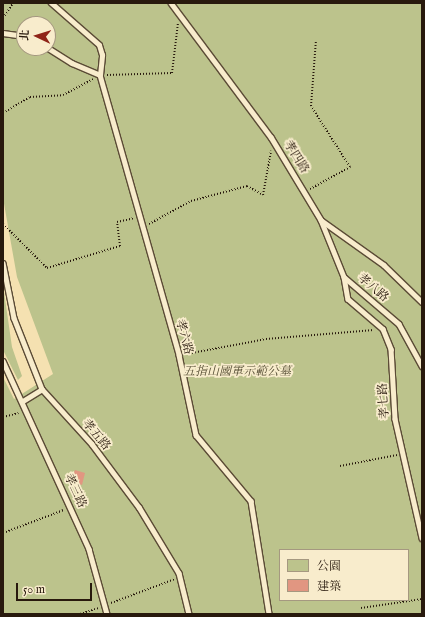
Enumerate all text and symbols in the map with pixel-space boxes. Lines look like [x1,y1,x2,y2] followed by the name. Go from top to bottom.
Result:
[16,16,56,56] north arrow
[18,29,32,41] text: 北
[280,138,312,176] street label: 孝四路
[355,271,391,305] street label: 孝八路
[172,318,196,356] street label: 孝六路
[183,365,291,379] park label: 五指山國軍示範公墓
[376,383,392,419] street label: 孝七路
[79,417,113,453] street label: 孝五路
[61,472,89,510] street label: 孝三路
[279,549,409,601] legend
[317,559,341,574] text: 公園
[18,575,94,601] scale bar
[317,579,341,594] text: 建築
[23,582,45,597] text: 50 m

